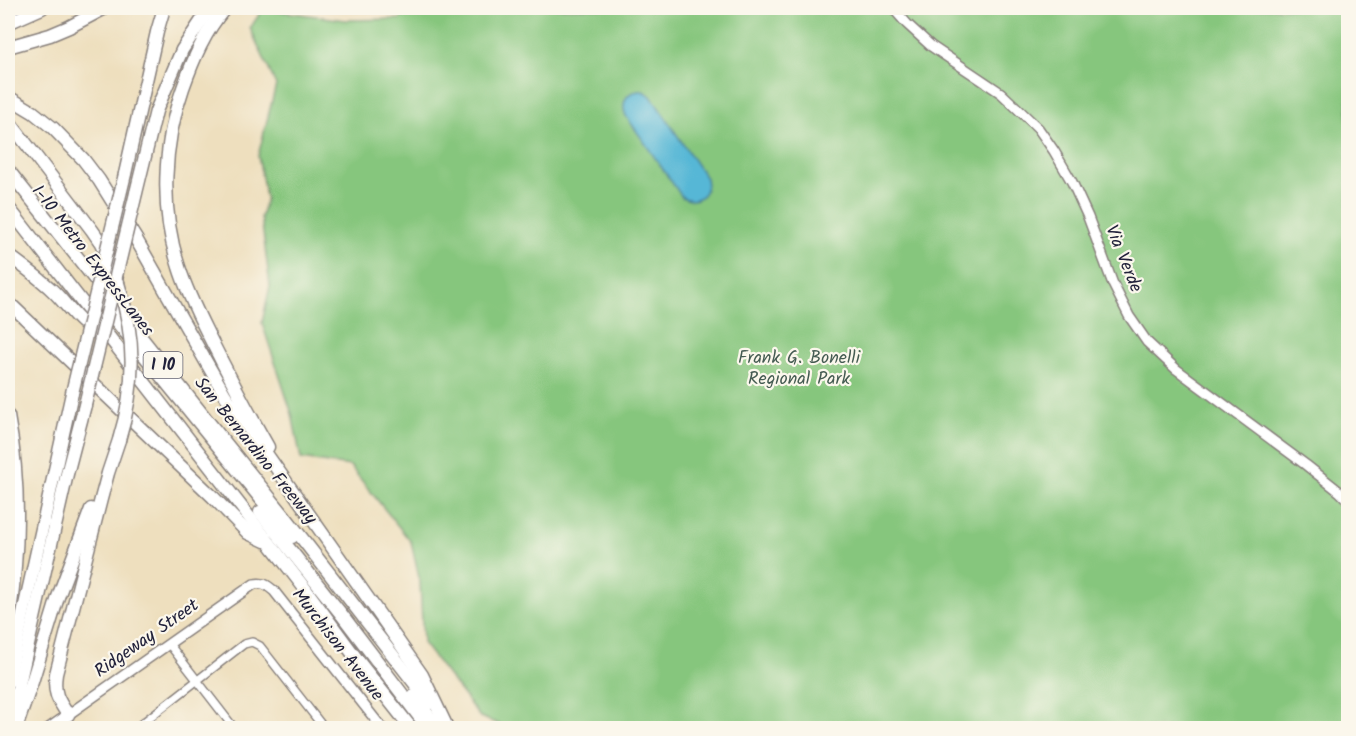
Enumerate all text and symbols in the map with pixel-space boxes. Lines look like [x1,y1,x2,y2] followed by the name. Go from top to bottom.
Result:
[23,179,161,344] street label: I-10 Metro ExpressLanes
[1096,221,1150,297] street label: Via Verde
[738,344,861,394] park label: Frank G. Bonelli Regional Park
[144,352,182,378] road number: I 10
[186,371,324,532] street label: San Bernardino Freeway
[284,582,390,708] street label: Murchison Avenue
[89,591,206,686] street label: Ridgeway Street

